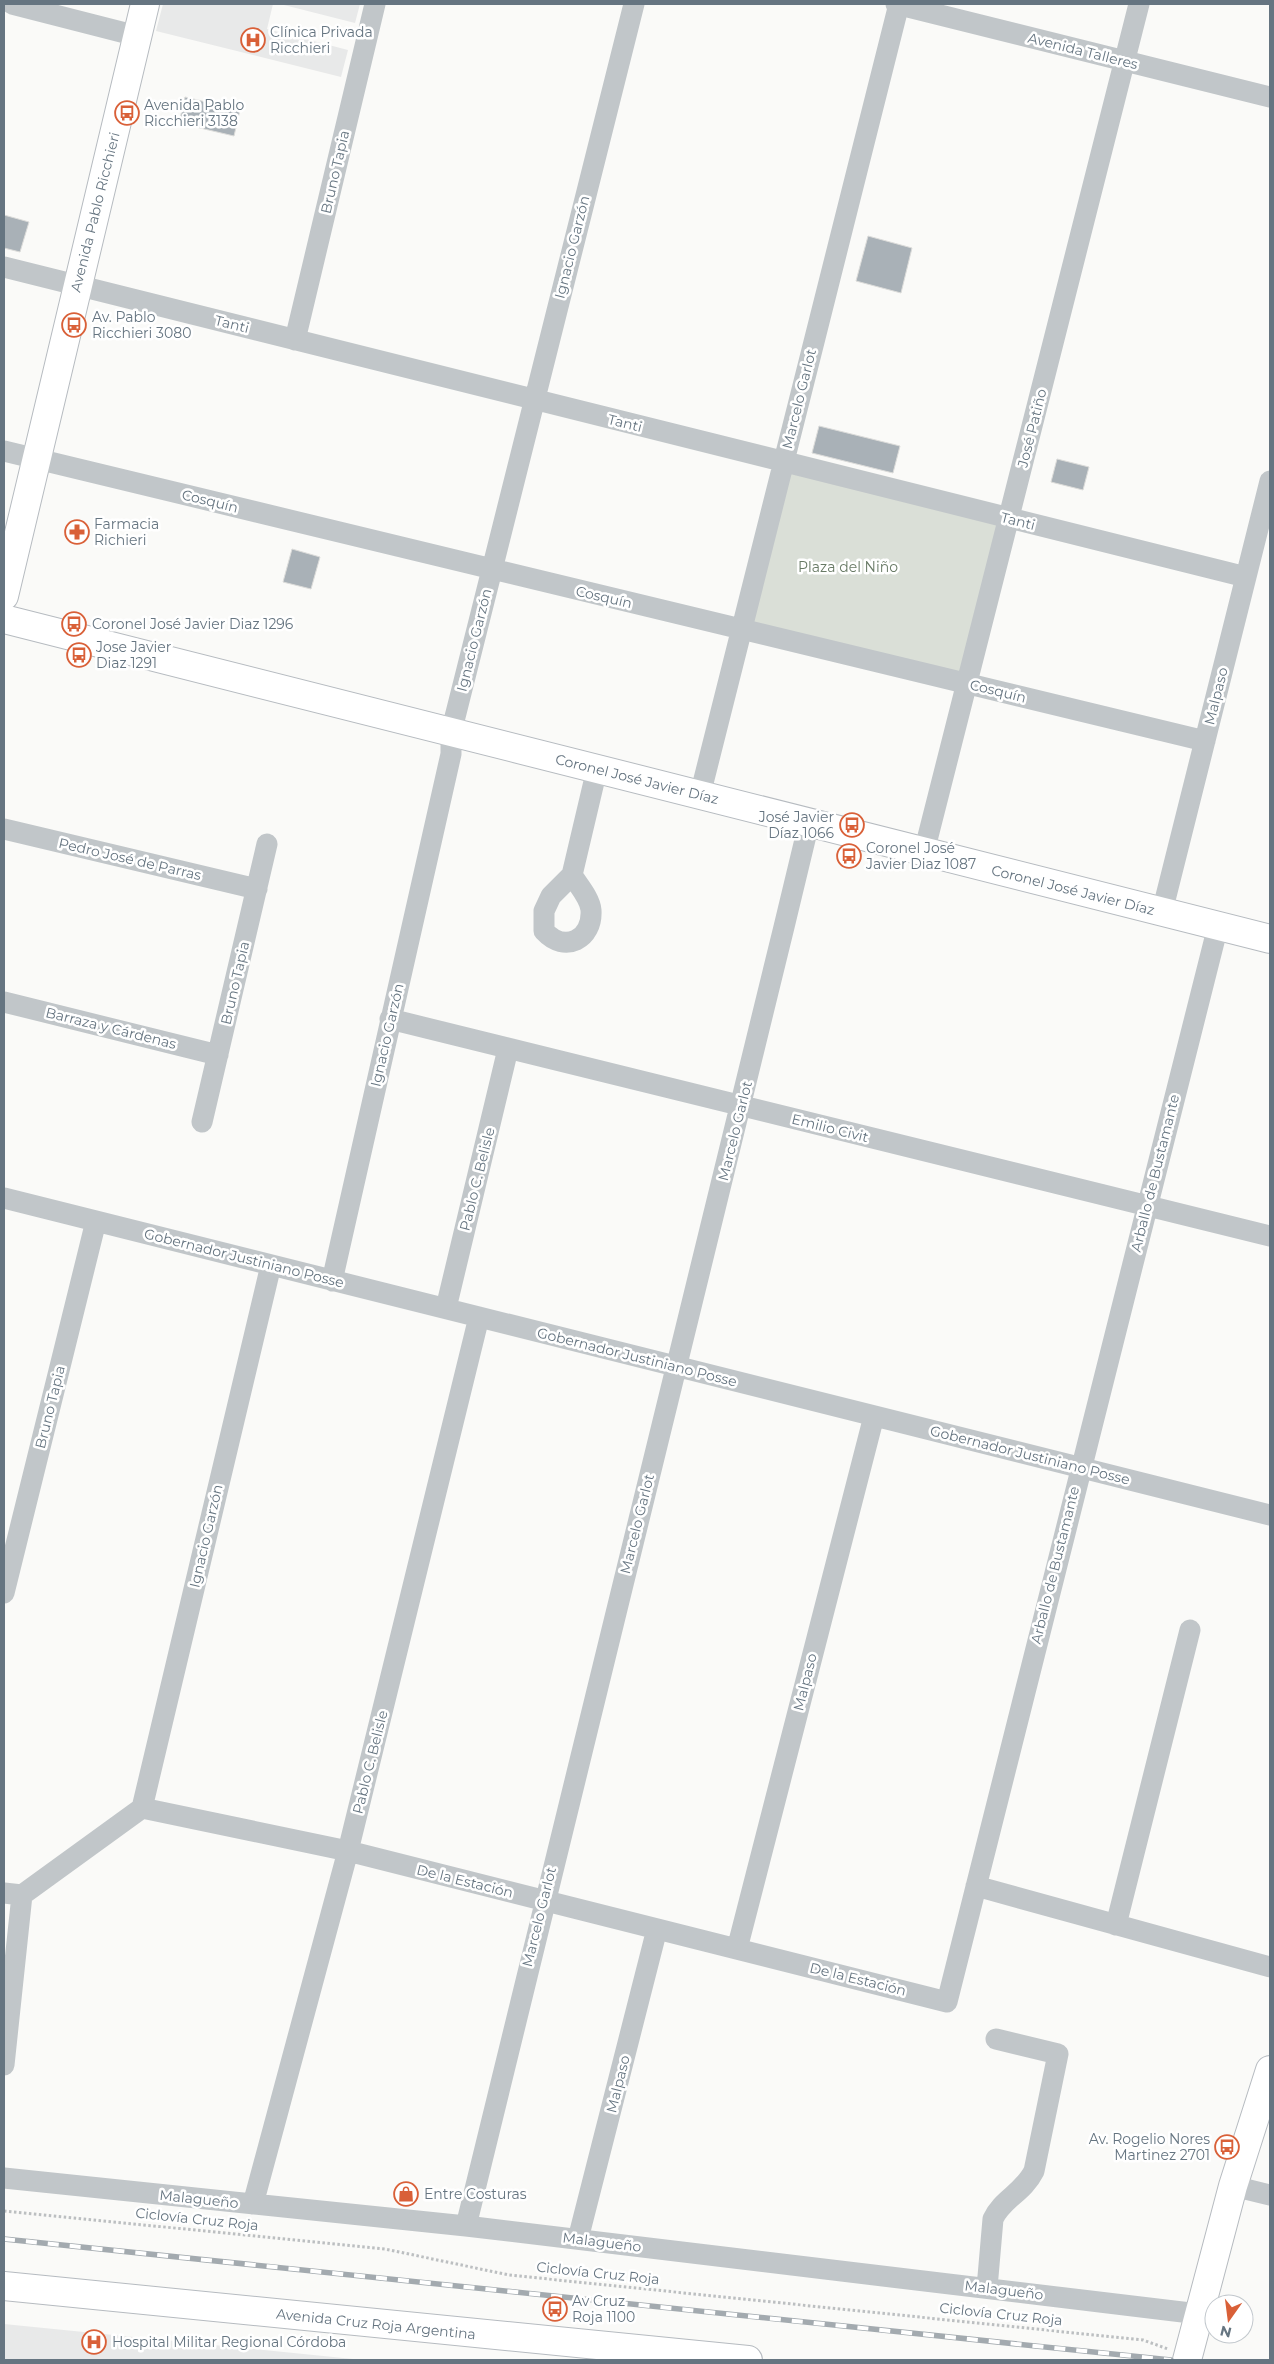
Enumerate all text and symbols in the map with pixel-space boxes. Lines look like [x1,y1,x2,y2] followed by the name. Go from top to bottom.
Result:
[270,23,373,57] place label: Clínica Privada Ricchieri
[240,27,266,53] hospital icon: Clínica Privada Ricchieri
[1026,29,1140,73] street label: Avenida Talleres
[144,96,245,130] place label: Avenida Pablo Ricchieri 3138
[114,100,140,126] bus stop icon: Avenida Pablo Ricchieri 3138
[317,129,353,215] street label: Bruno Tapia
[66,130,124,294] street label: Avenida Pablo Ricchieri
[551,194,593,300] street label: Ignacio Garzón
[92,308,191,342] place label: Av. Pablo Ricchieri 3080
[213,311,251,337] street label: Tanti
[61,312,87,338] bus stop icon: Av. Pablo Ricchieri 3080
[778,347,820,451] street label: Marcelo Garlot
[1013,387,1051,470] street label: José Patiño
[606,410,644,436] street label: Tanti
[180,485,240,517] street label: Cosquín
[999,508,1037,534] street label: Tanti
[94,515,159,549] place label: Farmacia Richieri
[64,519,90,545] pharmacy icon: Farmacia Richieri
[798,558,898,576] park label: Plaza del Niño
[574,582,634,612] street label: Cosquín
[453,587,495,693] street label: Ignacio Garzón
[61,611,87,637] bus stop icon: Coronel José Javier Diaz 1296
[92,615,294,633] place label: Coronel José Javier Diaz 1296
[95,638,172,672] place label: Jose Javier Diaz 1291
[66,642,92,668] bus stop icon: Jose Javier Diaz 1291
[1200,665,1232,727] street label: Malpaso
[968,675,1028,707] street label: Cosquín
[553,750,721,808] street label: Coronel José Javier Díaz
[758,808,834,842] place label: José Javier Díaz 1066
[839,812,865,838] bus stop icon: José Javier Díaz 1066
[57,834,203,884] street label: Pedro José de Parras
[865,839,976,873] place label: Coronel José Javier Diaz 1087
[836,843,862,869] bus stop icon: Coronel José Javier Diaz 1087
[989,861,1157,919] street label: Coronel José Javier Díaz
[217,940,253,1026] street label: Bruno Tapia
[366,982,408,1088] street label: Ignacio Garzón
[44,1003,178,1053] street label: Barraza y Cárdenas
[714,1079,756,1183] street label: Marcelo Garlot
[1127,1092,1183,1254] street label: Arballo de Bustamante
[790,1110,871,1146] street label: Emilio Civit
[455,1125,499,1233] street label: Pablo C. Belisle
[142,1224,346,1292] street label: Gobernador Justiniano Posse
[535,1323,739,1391] street label: Gobernador Justiniano Posse
[31,1364,69,1450] street label: Bruno Tapia
[928,1421,1132,1489] street label: Gobernador Justiniano Posse
[616,1472,658,1576] street label: Marcelo Garlot
[185,1483,227,1589] street label: Ignacio Garzón
[1027,1484,1083,1646] street label: Arballo de Bustamante
[789,1651,821,1713] street label: Malpaso
[348,1708,392,1816] street label: Pablo C. Belisle
[415,1860,515,1902] street label: De la Estación
[518,1865,560,1969] street label: Marcelo Garlot
[808,1958,908,2000] street label: De la Estación
[602,2053,634,2115] street label: Malpaso
[1089,2130,1210,2164] place label: Av. Rogelio Nores Martinez 2701
[1214,2134,1240,2160] bus stop icon: Av. Rogelio Nores Martinez 2701
[393,2181,419,2207] shop icon: Entre Costuras
[424,2185,527,2203] place label: Entre Costuras
[159,2186,240,2212] street label: Malagueño
[134,2204,260,2234] street label: Ciclovía Cruz Roja
[562,2228,643,2256] street label: Malagueño
[535,2258,661,2288] street label: Ciclovía Cruz Roja
[964,2276,1045,2304] street label: Malagueño
[572,2292,635,2326] place label: Av Cruz Roja 1100
[1204,2294,1254,2344] north arrow
[542,2296,568,2322] bus stop icon: Av Cruz Roja 1100
[938,2299,1064,2329] street label: Ciclovía Cruz Roja
[275,2305,477,2343] street label: Avenida Cruz Roja Argentina
[1218,2322,1234,2342] text: N
[81,2329,107,2355] hospital icon: Hospital Militar Regional Córdoba
[112,2333,346,2351] place label: Hospital Militar Regional Córdoba

